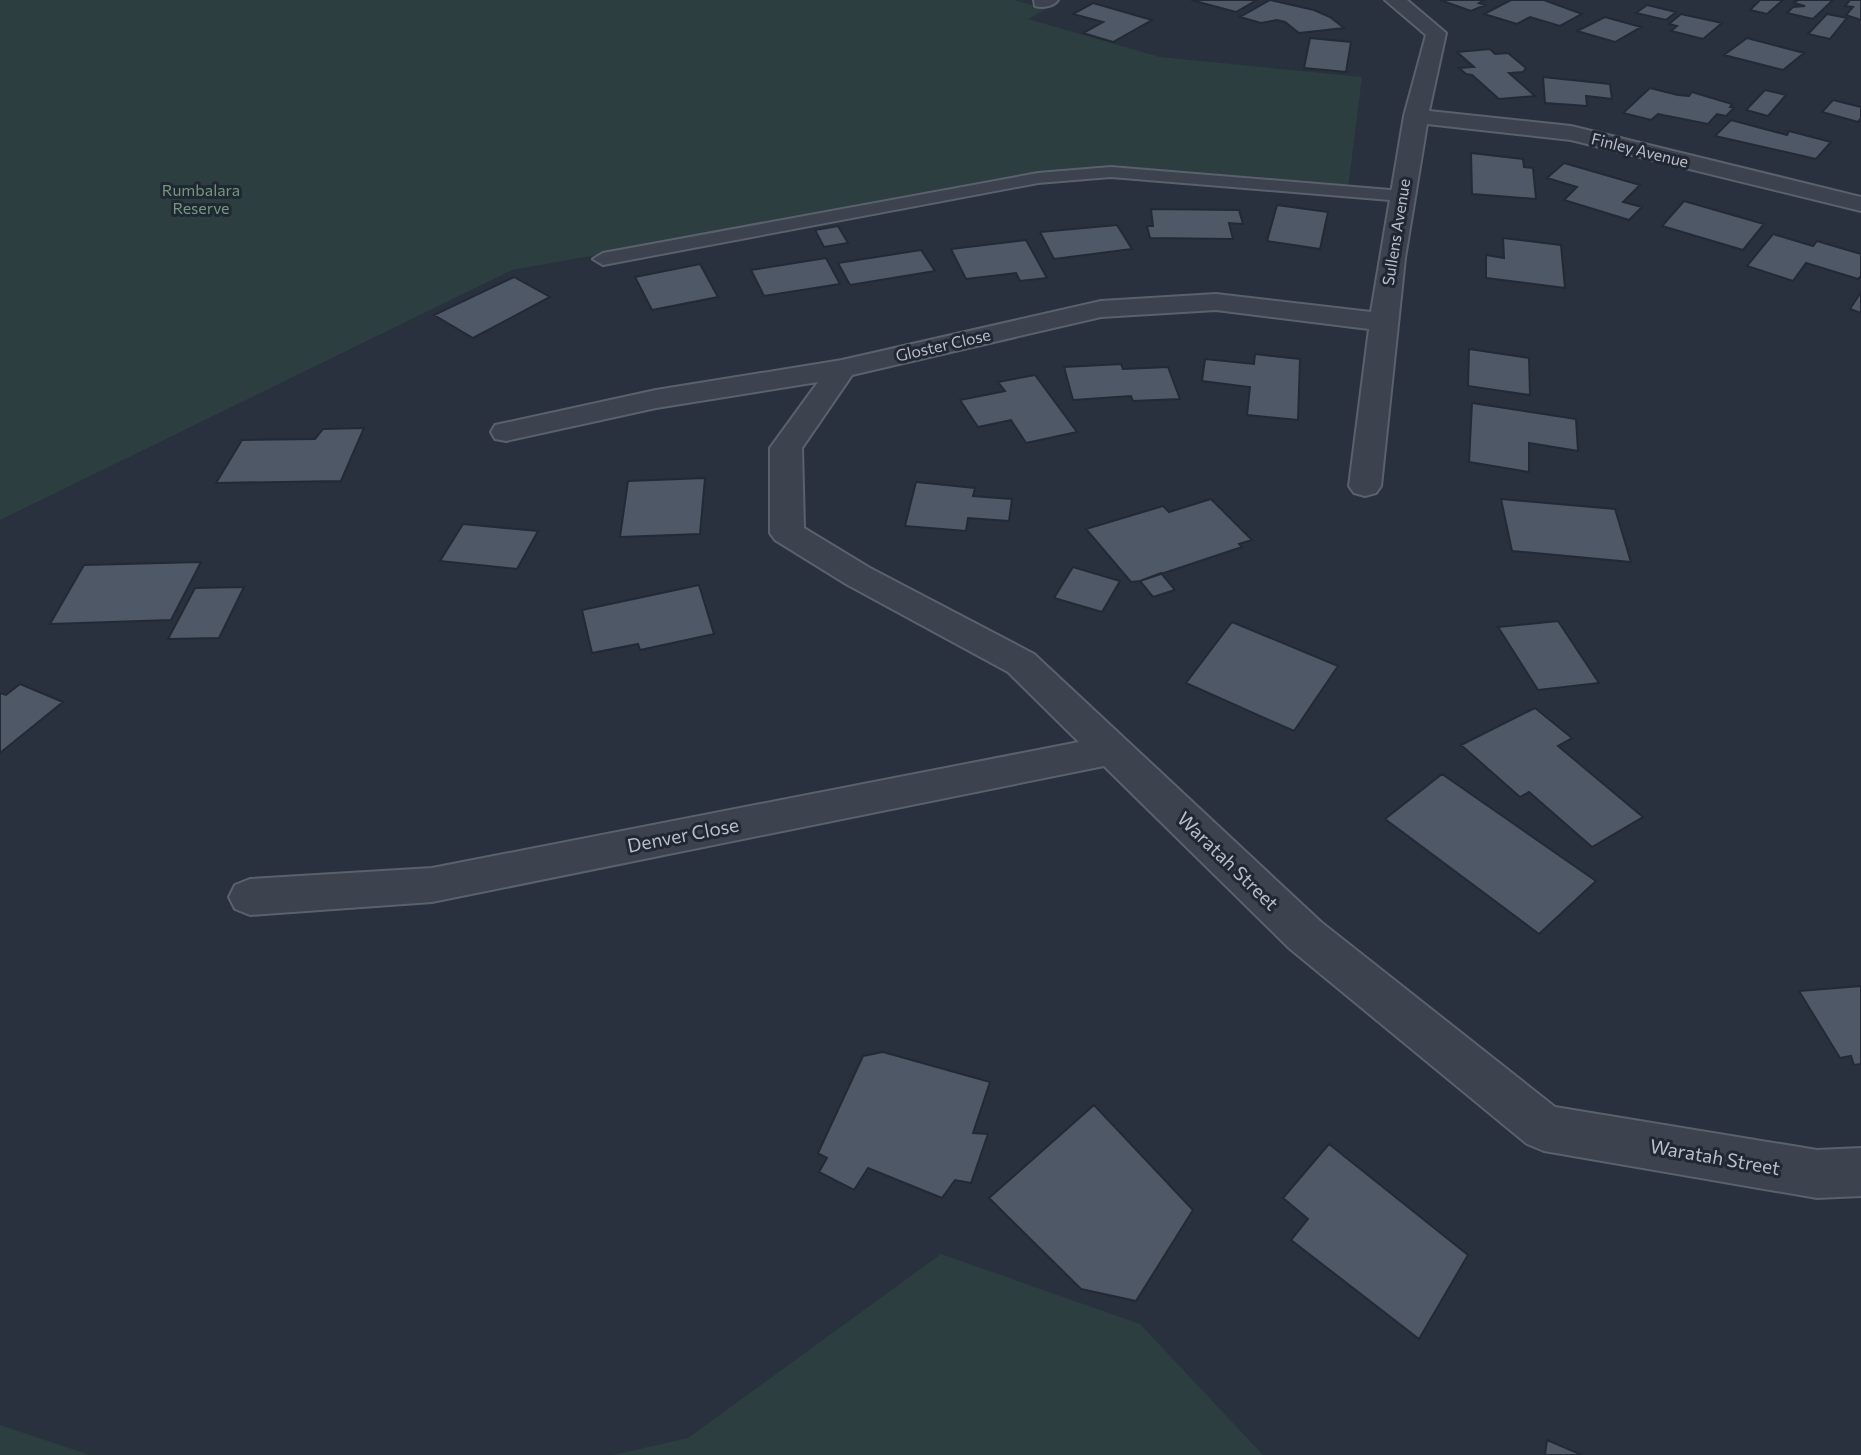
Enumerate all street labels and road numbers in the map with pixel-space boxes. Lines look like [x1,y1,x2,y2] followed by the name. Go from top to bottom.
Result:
[1590,128,1691,171] street label: Finley Avenue
[1378,177,1413,287] street label: Sullens Avenue
[894,324,992,365] street label: Gloster Close
[1173,807,1284,915] street label: Waratah Street
[625,812,741,857] street label: Denver Close
[1648,1134,1782,1179] street label: Waratah Street

